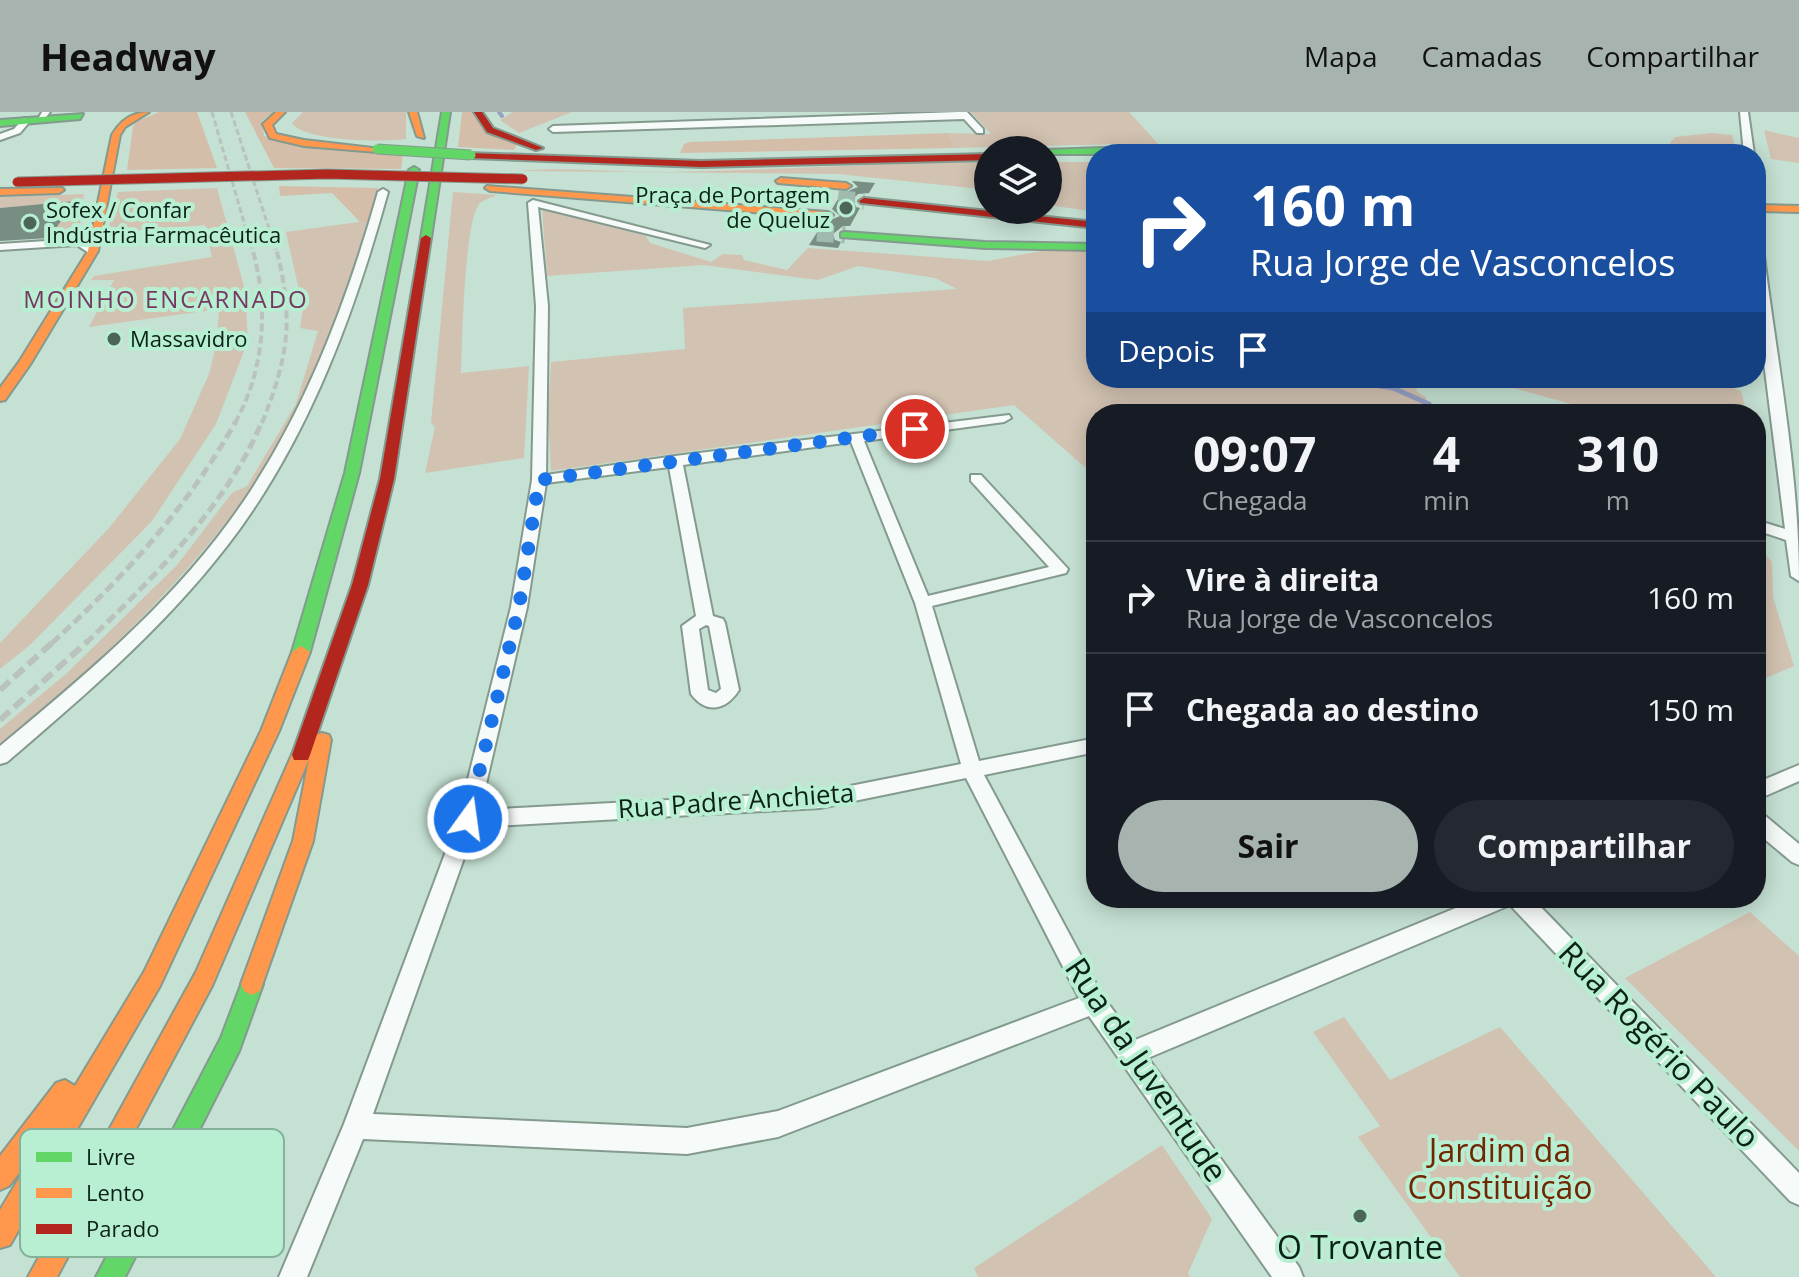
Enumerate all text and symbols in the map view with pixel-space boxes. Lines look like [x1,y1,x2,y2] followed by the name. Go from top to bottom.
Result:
[40,30,216,82] text: Headway
[1304,37,1377,75] text: Mapa
[1421,37,1542,75] text: Camadas
[1586,37,1759,75] text: Compartilhar
[974,136,1062,224] map controls
[974,136,1062,224] button: layers
[1250,166,1416,242] text: 160 m
[1118,176,1222,280] icon: right
[635,179,830,234] place label: Praça de Portagem de Queluz
[46,194,281,249] place label: Sofex / Confar Indústria Farmacêutica
[837,199,855,217] marker: Praça de Portagem de Queluz
[21,214,39,232] marker: Sofex / Confar Indústria Farmacêutica
[1250,238,1675,287] text: Rua Jorge de Vasconcelos
[23,282,309,315] district label: MOINHO ENCARNADO
[130,323,247,353] place label: Massavidro
[1231,328,1275,372] icon: arrive
[105,330,123,348] marker: Massavidro
[1118,330,1215,371] text: Depois
[881,395,949,463] pin
[893,407,937,451] icon: arrive
[1193,421,1316,486] text: 09:07
[1433,421,1460,486] text: 4
[1577,421,1659,486] text: 310
[1202,482,1308,518] text: Chegada
[1423,482,1470,518] text: min
[1606,482,1630,518] text: m
[1186,559,1380,600] text: Vire à direita
[1118,575,1162,619] icon: right
[1647,577,1734,618] text: 160 m
[1186,600,1493,636] text: Rua Jorge de Vasconcelos
[1118,687,1162,731] icon: arrive
[1186,689,1479,730] text: Chegada ao destino
[1647,689,1734,730] text: 150 m
[617,774,855,826] street label: Rua Padre Anchieta
[426,777,510,861] position arrow
[1118,800,1418,892] button: Sair
[1434,800,1734,892] button: Compartilhar
[1550,931,1770,1157] street label: Rua Rogério Paulo
[1056,949,1238,1190] street label: Rua da Juventude
[1407,1128,1593,1208] park label: Jardim da Constituição
[20,1129,284,1257] legend
[86,1141,135,1171] text: Livre
[86,1177,144,1207] text: Lento
[1351,1207,1369,1225] marker: O Trovante
[86,1213,159,1243] text: Parado
[1277,1225,1443,1268] place label: O Trovante

